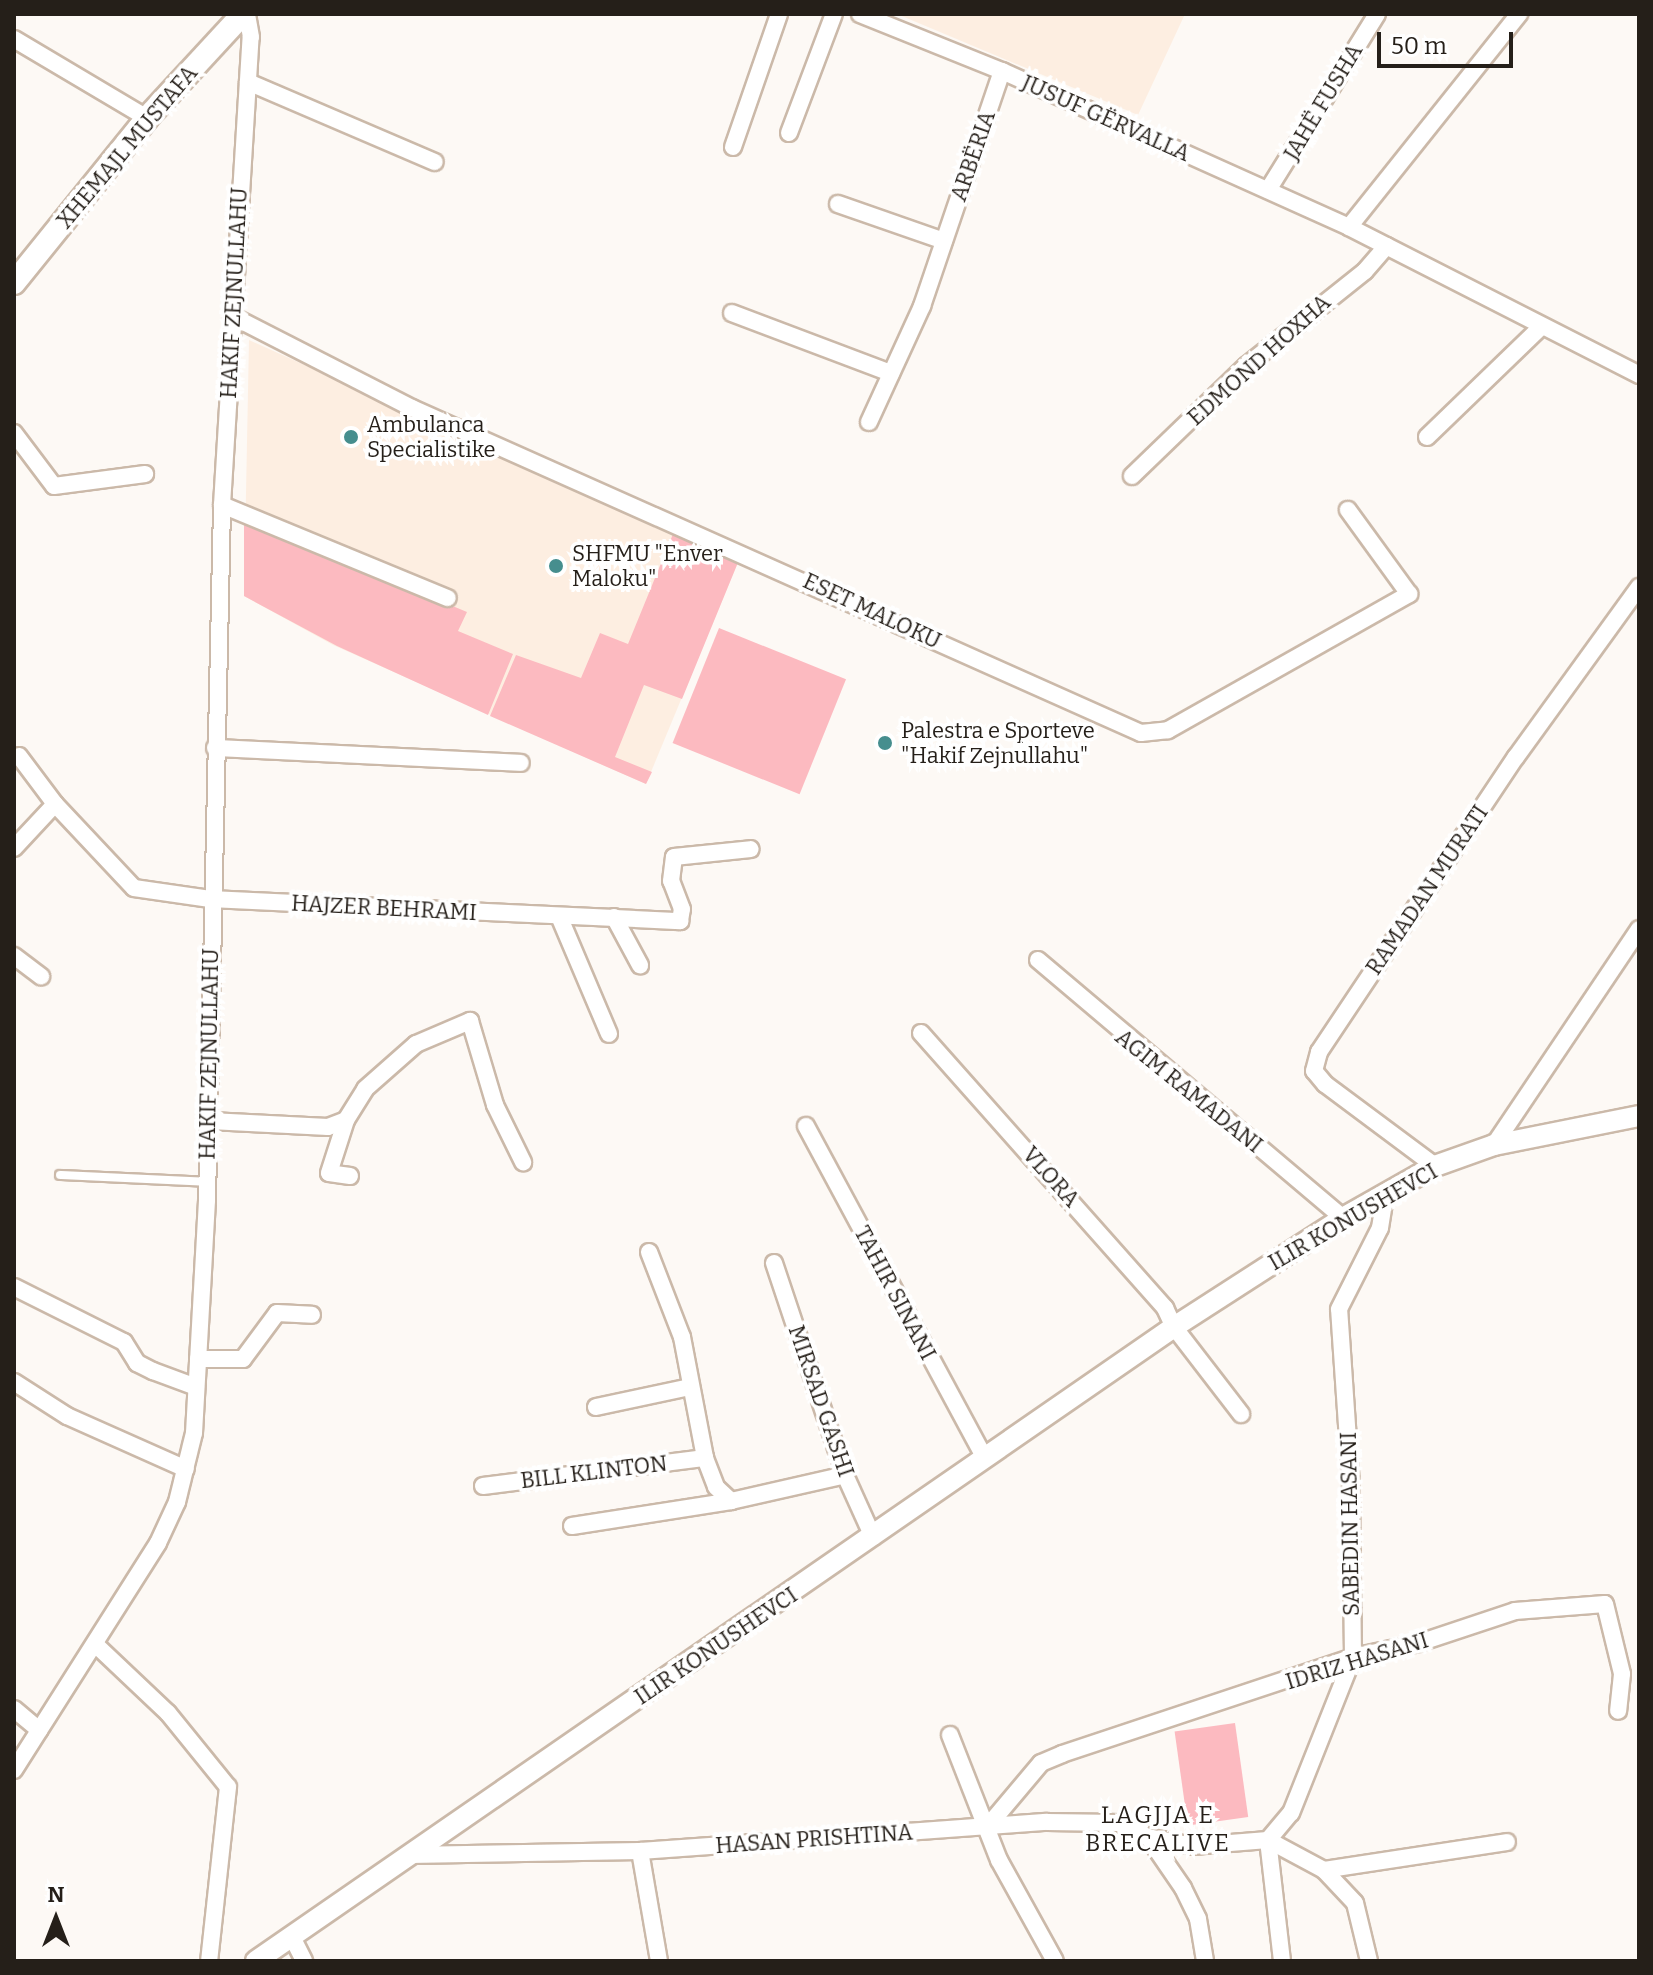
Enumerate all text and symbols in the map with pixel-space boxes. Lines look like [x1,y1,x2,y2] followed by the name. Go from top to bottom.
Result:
[1381,16,1517,66] scale bar
[1391,32,1447,60] text: 50 m
[1278,39,1368,165] street label: JAHË FUSHA
[51,60,203,234] street label: XHEMAJL MUSTAFA
[1018,69,1194,167] street label: JUSUF GËRVALLA
[945,107,1001,205] street label: ARBËRIA
[215,187,253,399] street label: HAKIF ZEJNULLAHU
[1182,289,1336,431] street label: EDMOND HOXHA
[367,411,496,462] place label: Ambulanca Specialistike
[342,428,360,446] marker: Ambulanca Specialistike
[572,540,723,592] place label: SHFMU "Enver Maloku"
[547,557,565,575] marker: SHFMU "Enver Maloku"
[799,568,945,654] street label: ESET MALOKU
[901,717,1095,768] place label: Palestra e Sporteve "Hakif Zejnullahu"
[876,734,894,752] marker: Palestra e Sporteve "Hakif Zejnullahu"
[1360,800,1494,980] street label: RAMADAN MURATI
[291,890,477,926] street label: HAJZER BEHRAMI
[194,948,224,1160] street label: HAKIF ZEJNULLAHU
[1110,1024,1268,1158] street label: AGIM RAMADANI
[1017,1141,1085,1213] street label: VLORA
[1264,1158,1442,1276] street label: ILIR KONUSHEVCI
[849,1222,941,1364] street label: TAHIR SINANI
[783,1322,859,1480] street label: MIRSAD GASHI
[1335,1432,1365,1616] street label: SABEDIN HASANI
[519,1450,669,1494] street label: BILL KLINTON
[630,1582,802,1710] street label: ILIR KONUSHEVCI
[1283,1627,1431,1695] street label: IDRIZ HASANI
[1085,1802,1231,1858] district label: LAGJJA E BRECALIVE
[714,1819,914,1859] street label: HASAN PRISHTINA
[16,1879,96,1959] north arrow
[48,1881,64,1908] text: N

